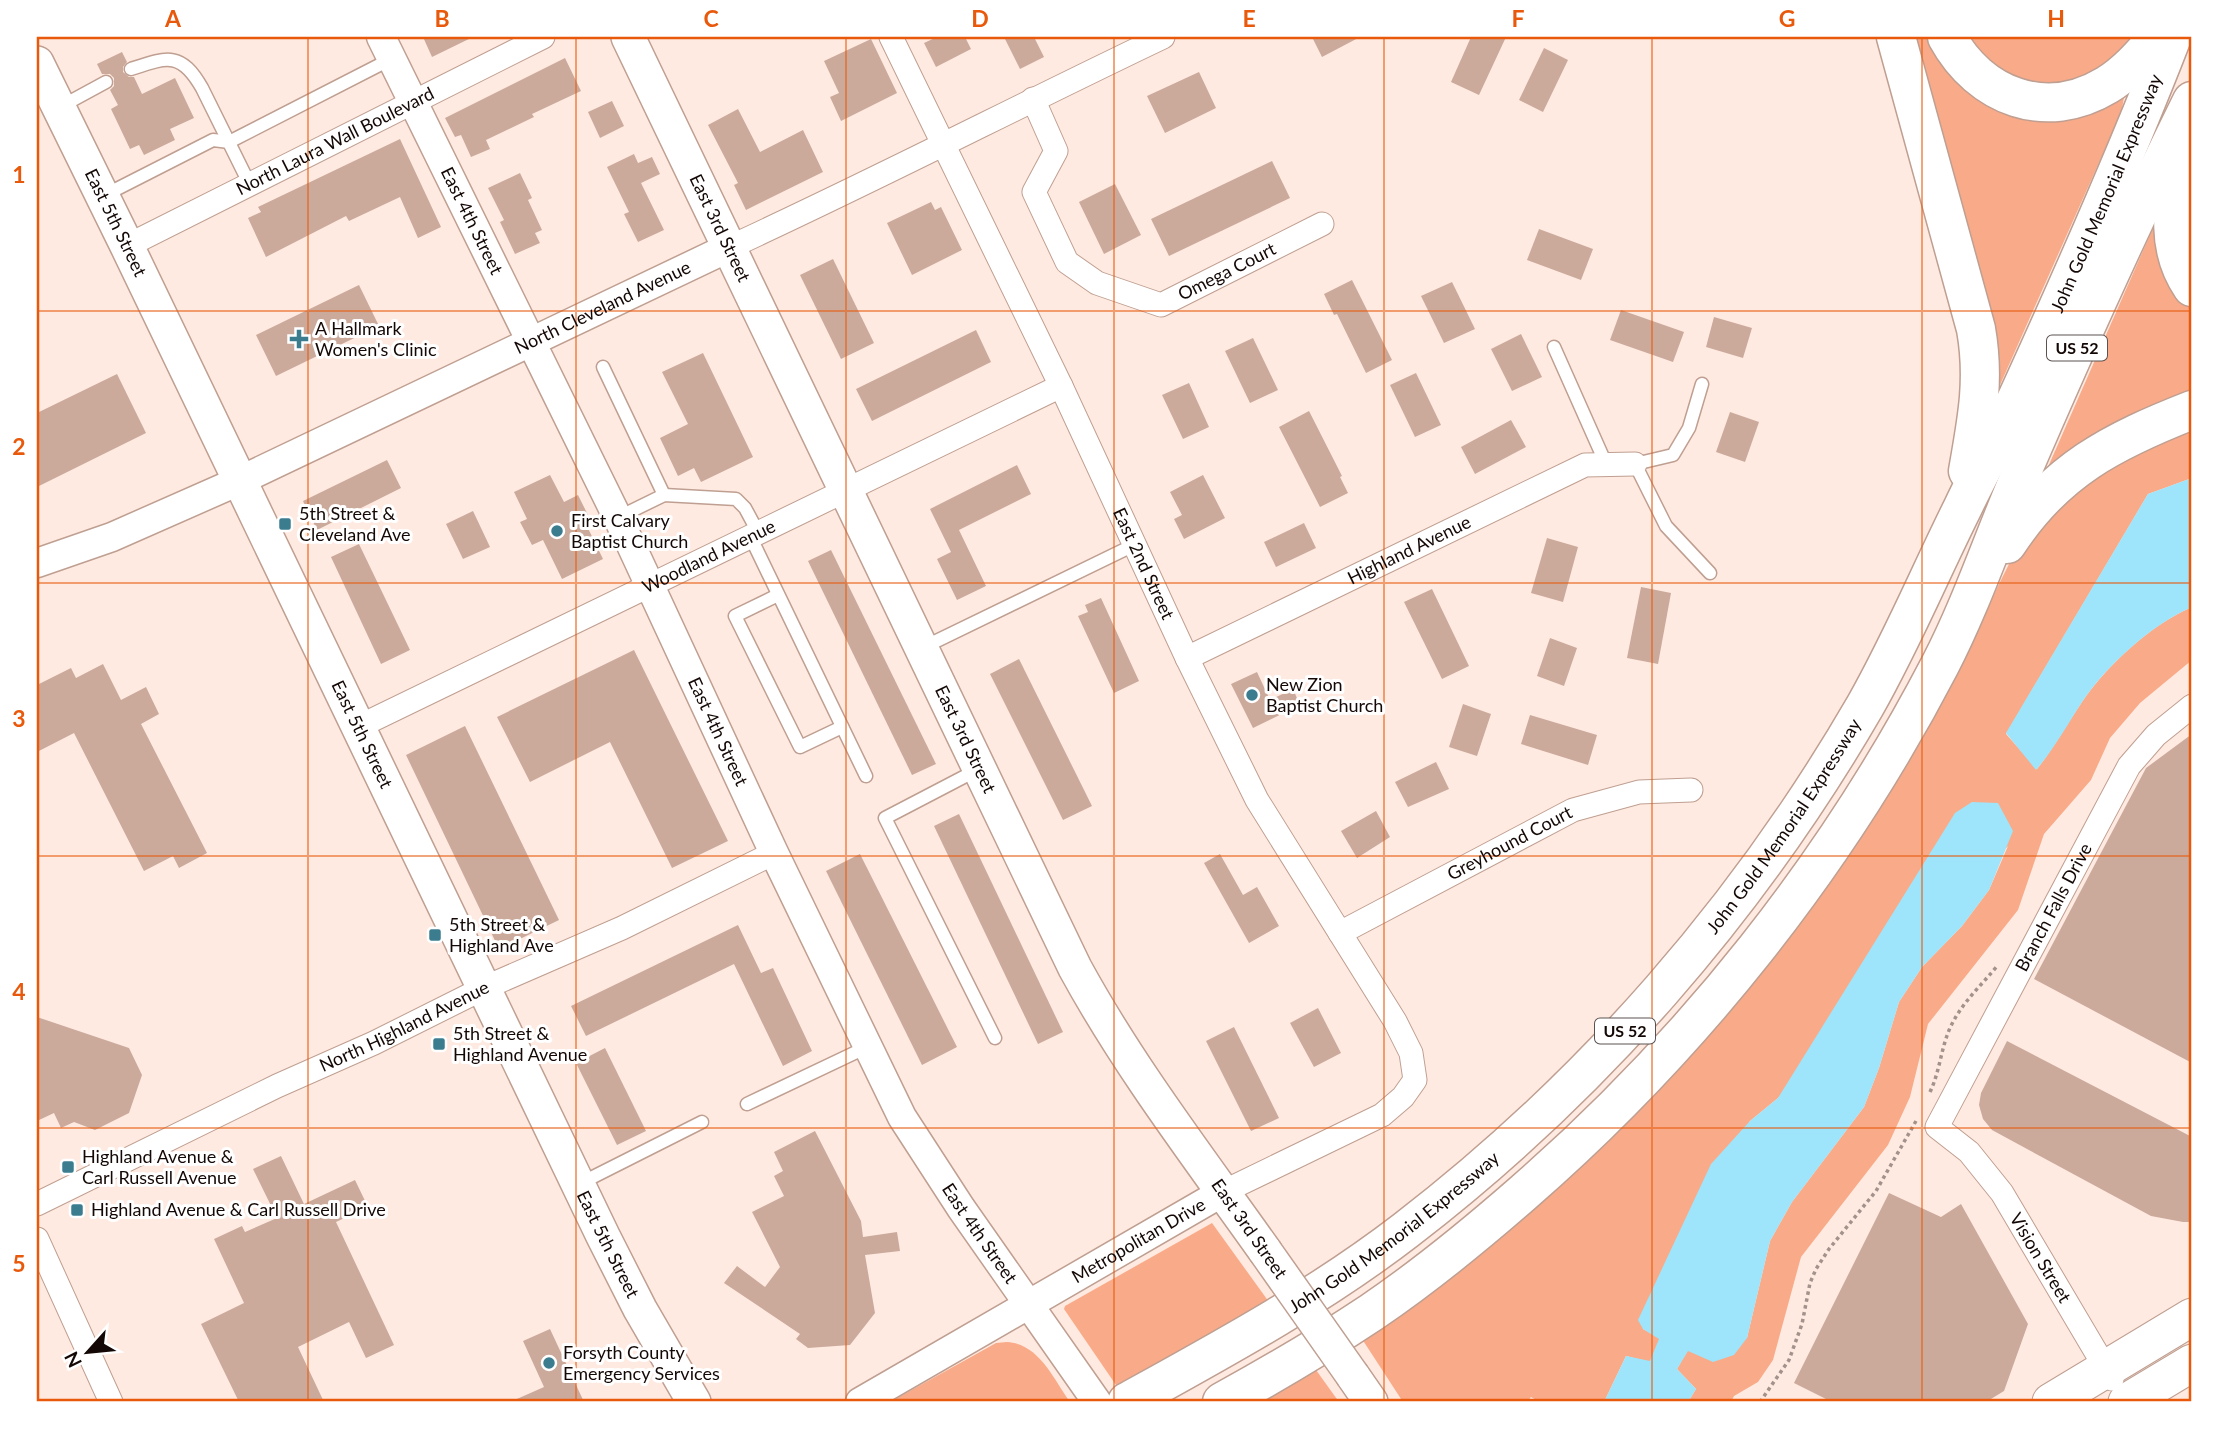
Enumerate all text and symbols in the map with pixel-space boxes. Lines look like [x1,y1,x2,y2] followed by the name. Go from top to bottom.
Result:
[164,4,182,32] text: A
[434,4,450,32] text: B
[703,4,719,32] text: C
[971,4,989,32] text: D
[1242,4,1256,32] text: E
[1511,4,1525,32] text: F
[1779,4,1795,32] text: G
[2047,4,2065,32] text: H
[2045,70,2167,316] street label: John Gold Memorial Expressway
[232,82,437,199] street label: North Laura Wall Boulevard
[12,160,26,188] text: 1
[437,163,508,278] street label: East 4th Street
[81,165,152,280] street label: East 5th Street
[685,170,756,286] street label: East 3rd Street
[1174,237,1280,305] street label: Omega Court
[511,255,694,358] street label: North Cleveland Avenue
[315,317,437,360] place label: A Hallmark Women's Clinic
[289,329,309,349] marker: A Hallmark Women's Clinic
[2047,336,2107,360] road number: US 52
[12,432,26,460] text: 2
[299,502,410,545] place label: 5th Street & Cleveland Ave
[1109,504,1180,623] street label: East 2nd Street
[571,509,688,552] place label: First Calvary Baptist Church
[1344,510,1474,589] street label: Highland Avenue
[638,514,779,597] street label: Woodland Avenue
[277,516,293,532] marker: 5th Street & Cleveland Ave
[549,523,565,539] marker: First Calvary Baptist Church
[1266,673,1383,716] place label: New Zion Baptist Church
[684,674,753,789] street label: East 4th Street
[328,677,398,792] street label: East 5th Street
[931,681,1002,797] street label: East 3rd Street
[1244,687,1260,703] marker: New Zion Baptist Church
[12,704,26,732] text: 3
[1701,714,1866,938] street label: John Gold Memorial Expressway
[1443,800,1576,884] street label: Greyhound Court
[2010,839,2096,975] street label: Branch Falls Drive
[449,913,554,956] place label: 5th Street & Highland Ave
[427,927,443,943] marker: 5th Street & Highland Ave
[316,975,492,1076] street label: North Highland Avenue
[12,977,26,1005] text: 4
[1595,1018,1655,1044] road number: US 52
[453,1022,587,1065] place label: 5th Street & Highland Avenue
[431,1036,447,1052] marker: 5th Street & Highland Avenue
[82,1145,237,1188] place label: Highland Avenue & Carl Russell Avenue
[1284,1146,1504,1317] street label: John Gold Memorial Expressway
[60,1159,76,1175] marker: Highland Avenue & Carl Russell Avenue
[1207,1174,1293,1283] street label: East 3rd Street
[938,1179,1023,1288] street label: East 4th Street
[573,1187,645,1302] street label: East 5th Street
[1068,1193,1209,1287] street label: Metropolitan Drive
[91,1198,386,1220] place label: Highland Avenue & Carl Russell Drive
[69,1202,85,1218] marker: Highland Avenue & Carl Russell Drive
[2005,1209,2077,1307] street label: Vision Street
[12,1249,26,1277] text: 5
[52,1316,122,1386] north arrow
[563,1341,720,1384] place label: Forsyth County Emergency Services
[59,1348,86,1372] text: N
[541,1355,557,1371] marker: Forsyth County Emergency Services

